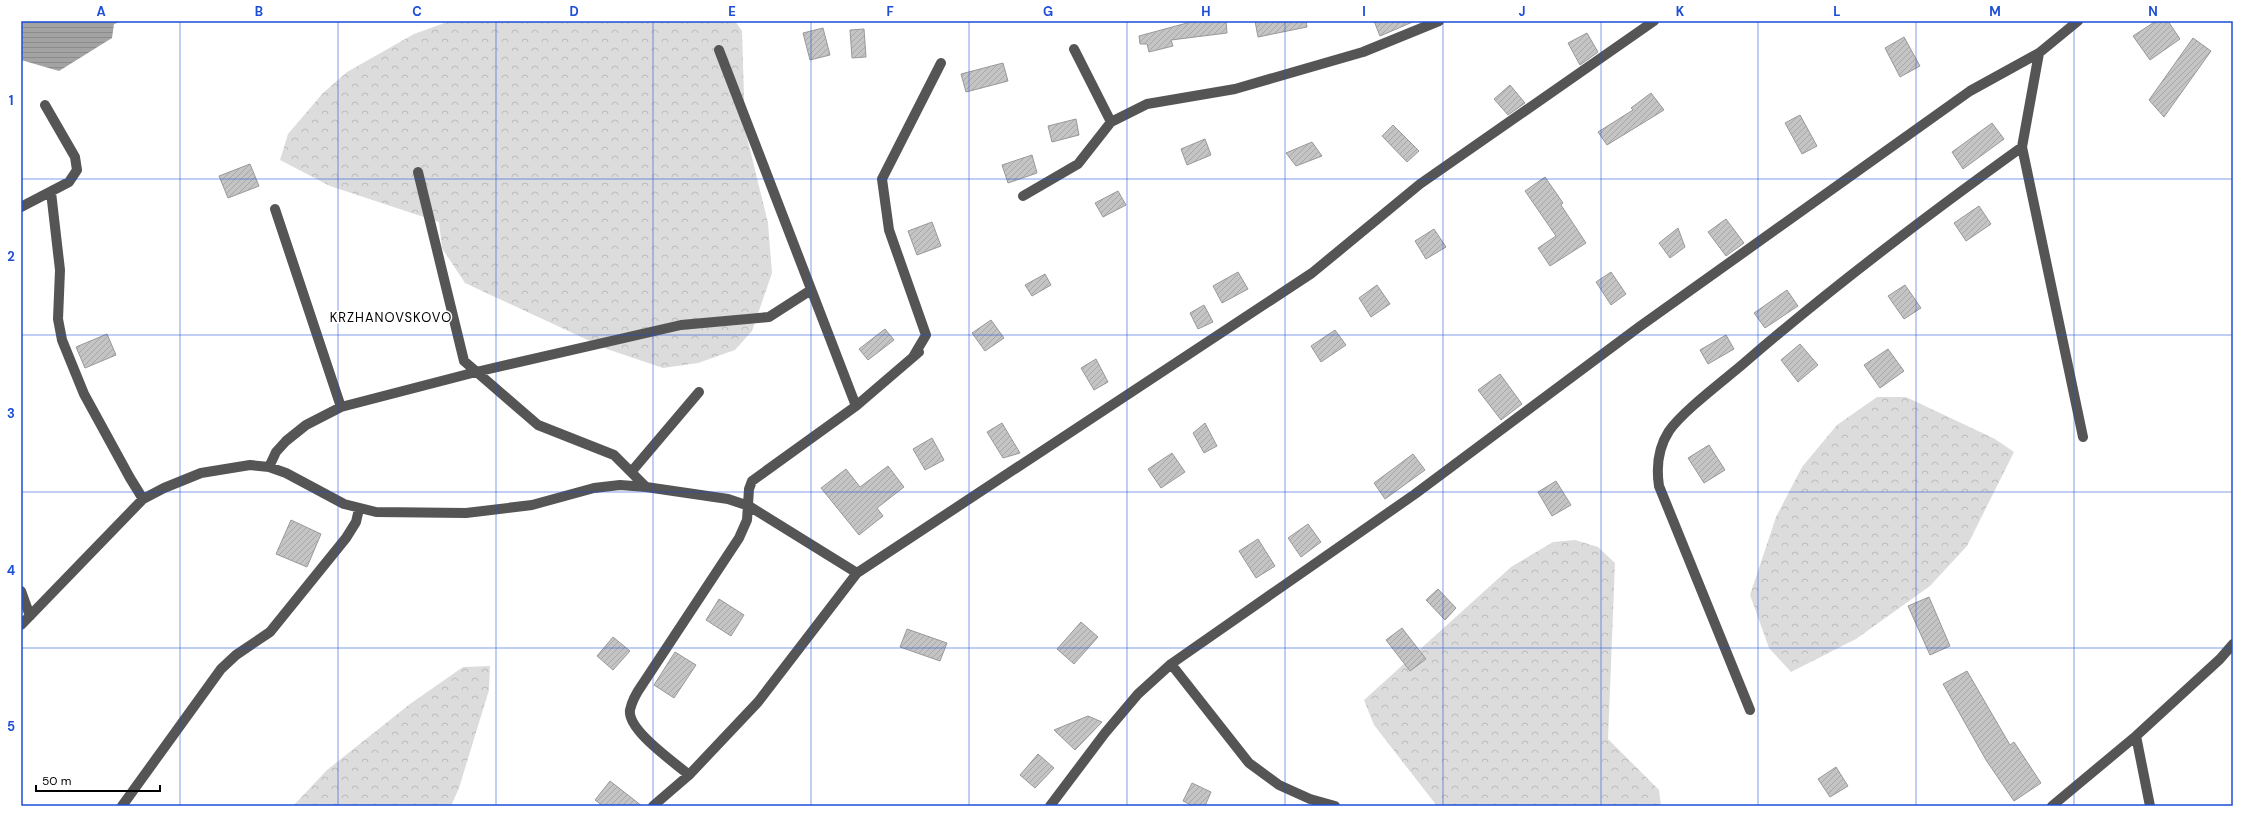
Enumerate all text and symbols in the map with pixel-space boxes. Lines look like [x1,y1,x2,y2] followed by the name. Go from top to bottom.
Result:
[96,3,106,20] text: A
[255,3,263,20] text: B
[412,3,422,20] text: C
[569,3,579,20] text: D
[728,3,736,20] text: E
[886,3,894,20] text: F
[1043,3,1053,20] text: G
[1201,3,1211,20] text: H
[1362,3,1366,20] text: I
[1518,3,1526,20] text: J
[1676,3,1685,20] text: K
[1833,3,1841,20] text: L
[1989,3,2001,20] text: M
[2148,3,2158,20] text: N
[9,92,13,109] text: 1
[7,248,15,265] text: 2
[330,309,452,326] district label: KRZHANOVSKOVO
[7,405,15,422] text: 3
[7,562,15,579] text: 4
[7,718,15,735] text: 5
[36,767,160,793] scale bar
[42,773,71,789] text: 50 m

